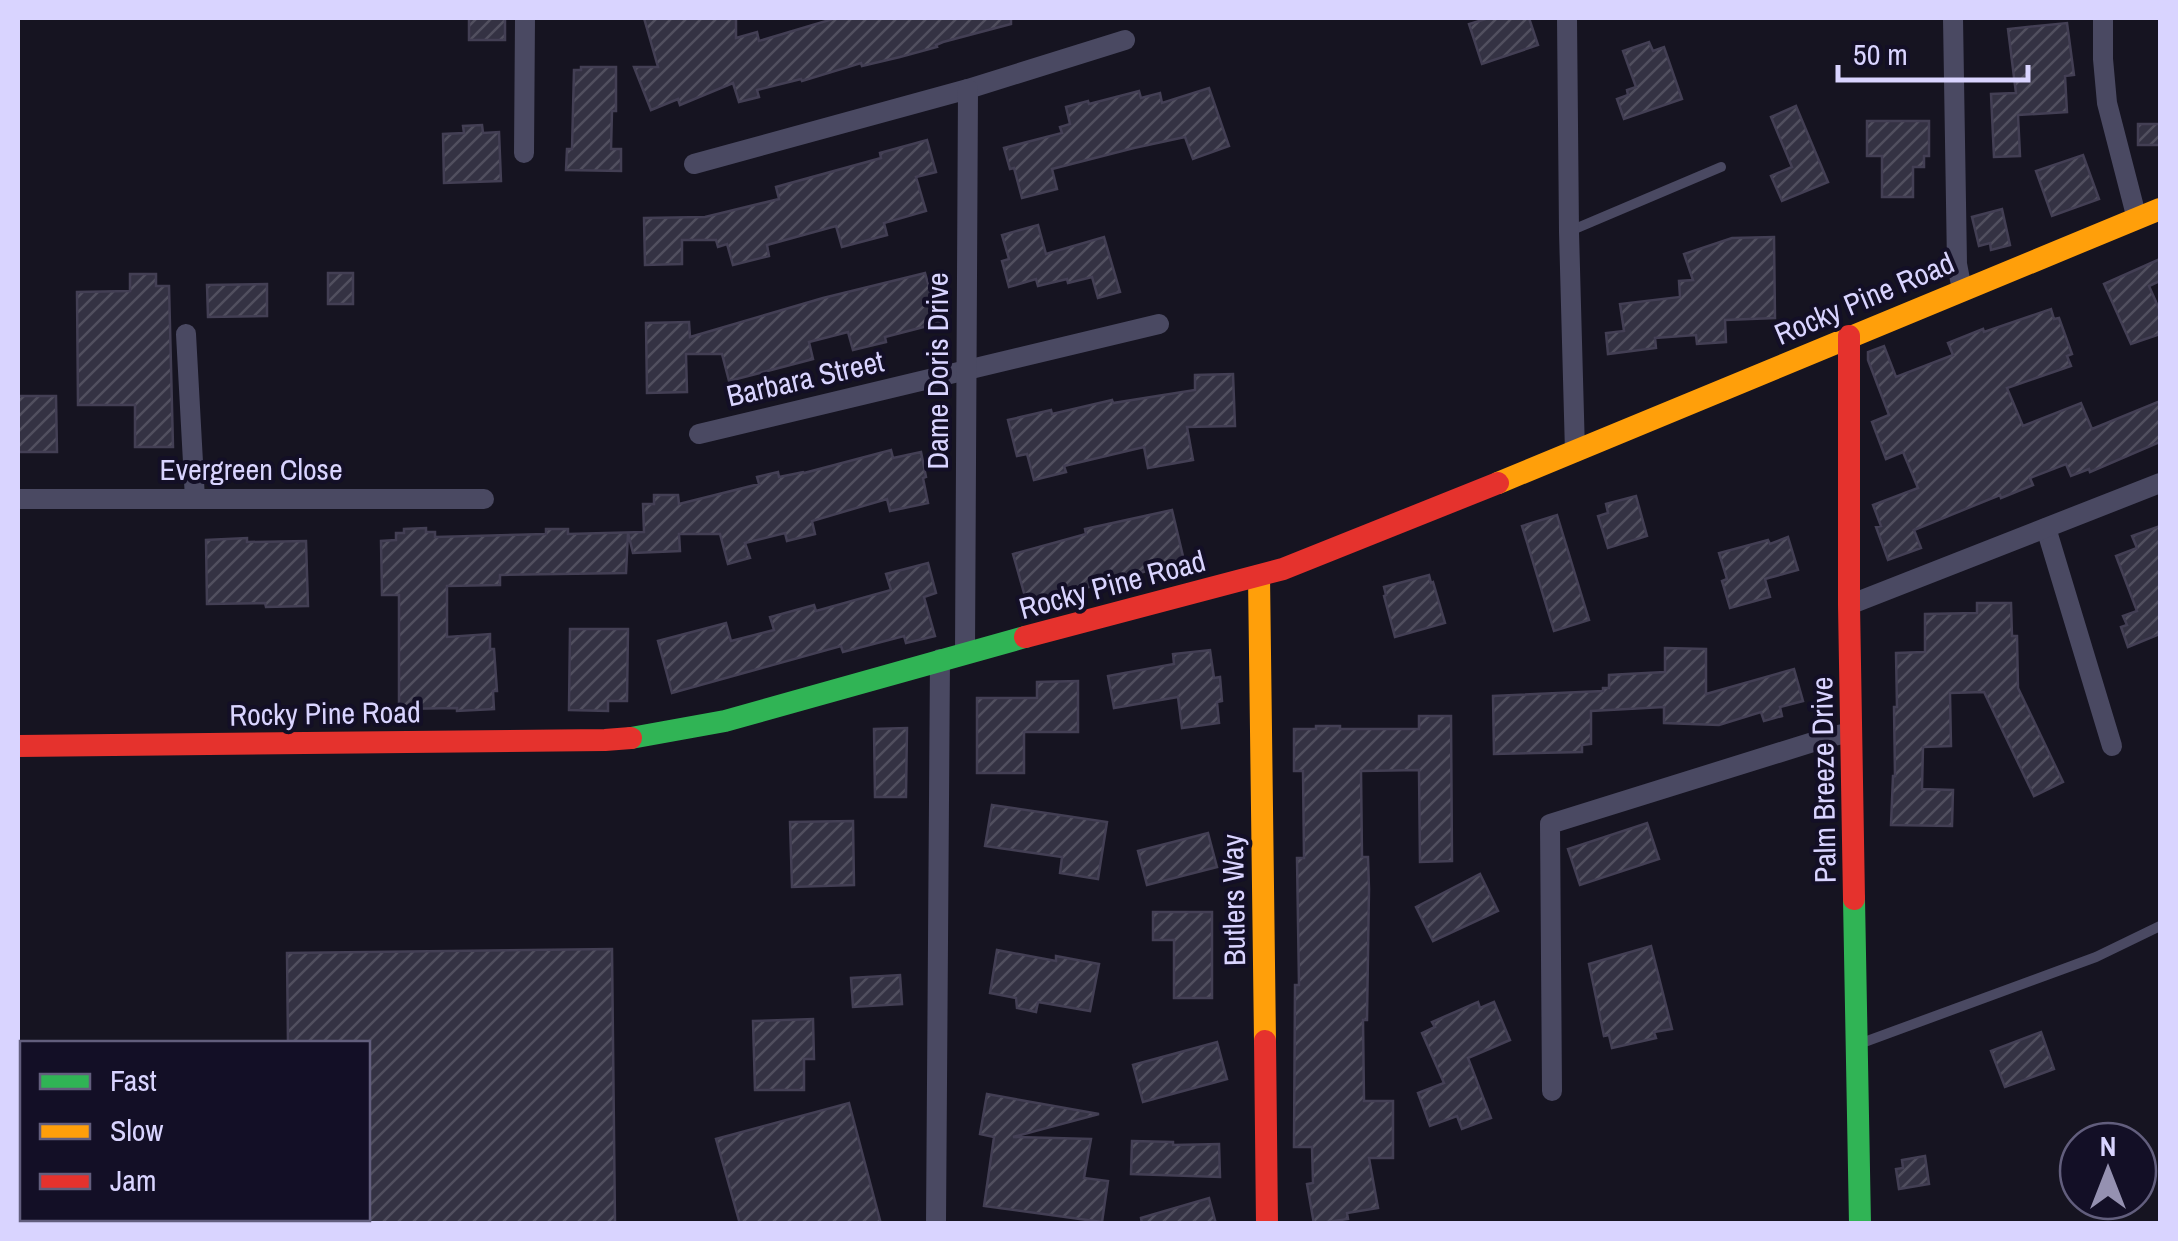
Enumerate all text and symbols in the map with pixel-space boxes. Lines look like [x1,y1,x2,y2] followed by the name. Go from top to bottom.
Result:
[1838,20,2028,82] scale bar
[1853,34,1908,74] text: 50 m
[1768,242,1960,354] street label: Rocky Pine Road
[917,273,957,469] street label: Dame Doris Drive
[723,340,888,415] street label: Barbara Street
[159,449,343,489] street label: Evergreen Close
[1014,540,1210,628] street label: Rocky Pine Road
[1801,676,1845,884] street label: Palm Breeze Drive
[229,691,421,735] street label: Rocky Pine Road
[1212,833,1254,966] street label: Butlers Way
[20,1041,370,1221] legend
[110,1060,157,1100] text: Fast
[110,1110,164,1150] text: Slow
[2058,1121,2158,1221] north arrow
[2100,1127,2116,1165] text: N
[110,1160,156,1200] text: Jam

